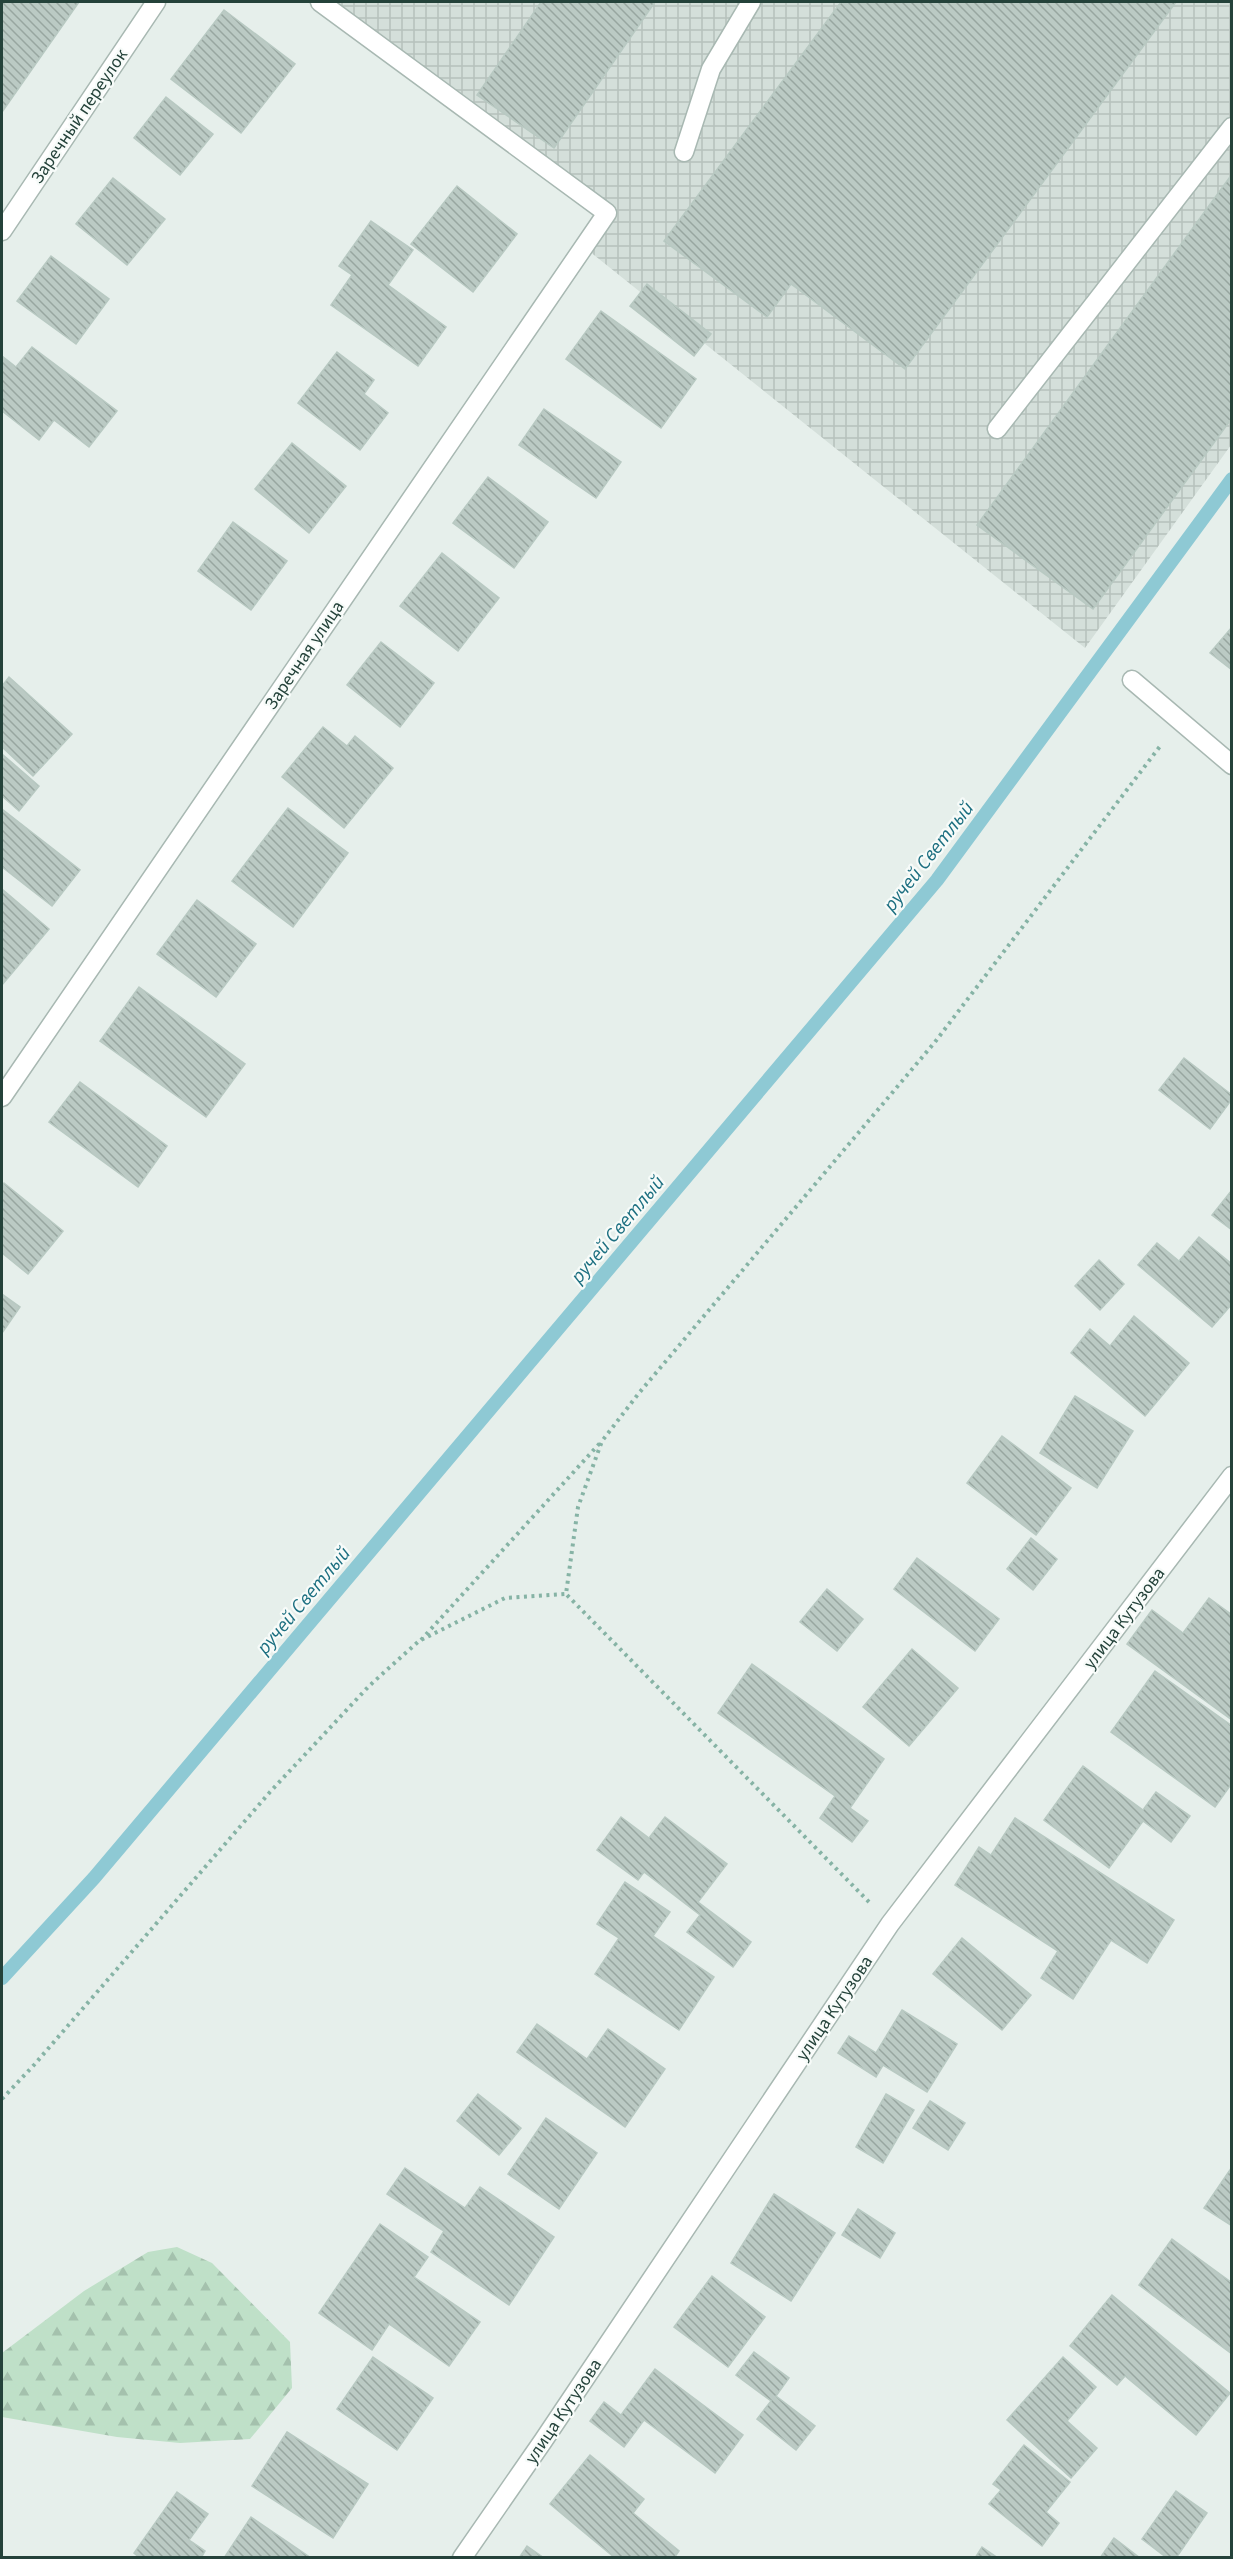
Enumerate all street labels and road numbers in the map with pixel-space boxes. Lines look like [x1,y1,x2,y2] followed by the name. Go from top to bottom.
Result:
[25,44,134,189] street label: Заречный переулок
[259,596,350,715] street label: Заречная улица
[1078,1562,1171,1675] street label: улица Кутузова
[790,1951,879,2066] street label: улица Кутузова
[519,2354,608,2469] street label: улица Кутузова

